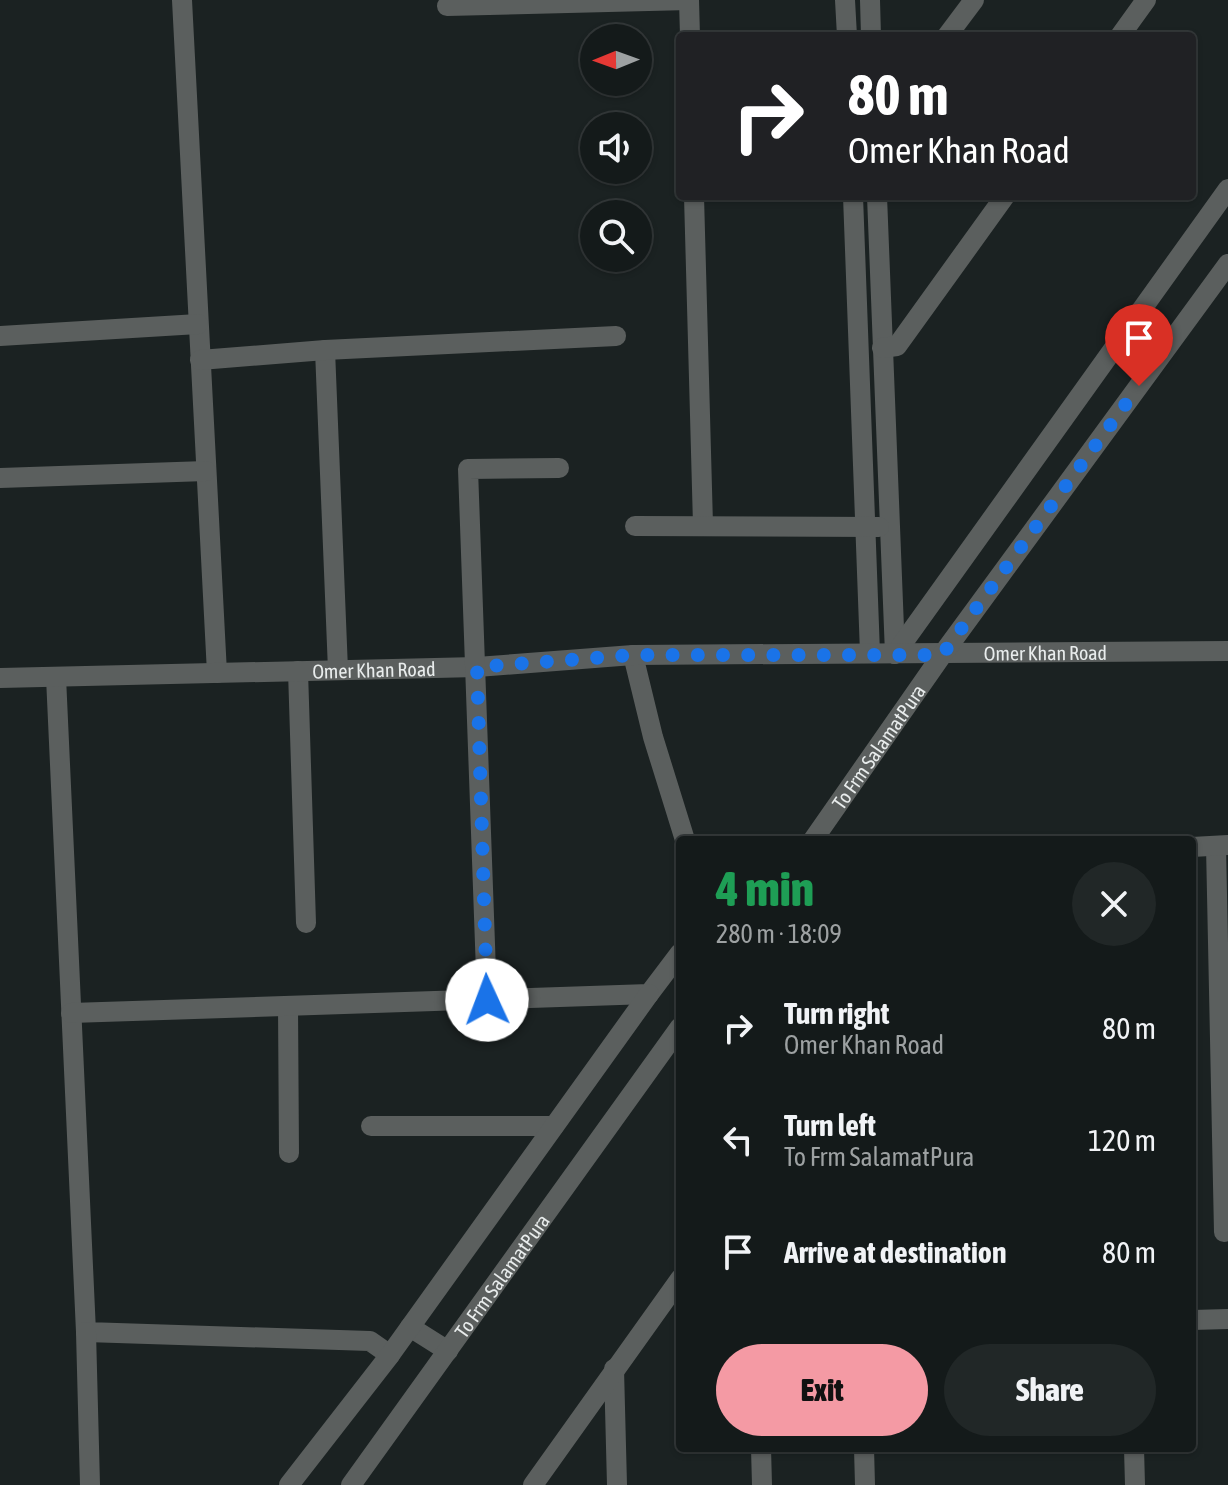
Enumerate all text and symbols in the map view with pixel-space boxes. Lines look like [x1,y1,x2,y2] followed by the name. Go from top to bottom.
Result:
[580,24,652,96] north arrow
[580,24,652,272] map controls
[848,63,949,127] text: 80 m
[716,64,820,168] icon: right
[580,112,652,184] button: sound
[848,129,1070,171] text: Omer Khan Road
[580,200,652,272] button: search
[1105,304,1173,386] pin
[1117,316,1161,360] icon: arrive
[984,640,1107,664] street label: Omer Khan Road
[312,656,436,682] street label: Omer Khan Road
[827,680,930,813] street label: To Frm SalamatPura
[716,861,814,916] text: 4 min
[1072,862,1156,946] button: close
[716,919,842,949] text: 280 m · 18:09
[445,958,529,1042] position arrow
[784,996,890,1030] text: Turn right
[716,1006,760,1050] icon: right
[1102,1011,1156,1045] text: 80 m
[784,1030,944,1060] text: Omer Khan Road
[784,1108,876,1142] text: Turn left
[716,1118,760,1162] icon: left
[1088,1123,1156,1157] text: 120 m
[784,1142,974,1172] text: To Frm SalamatPura
[449,1209,554,1342] street label: To Frm SalamatPura
[716,1230,760,1274] icon: arrive
[784,1235,1006,1269] text: Arrive at destination
[1102,1235,1156,1269] text: 80 m
[716,1344,928,1436] button: Exit
[944,1344,1156,1436] button: Share

